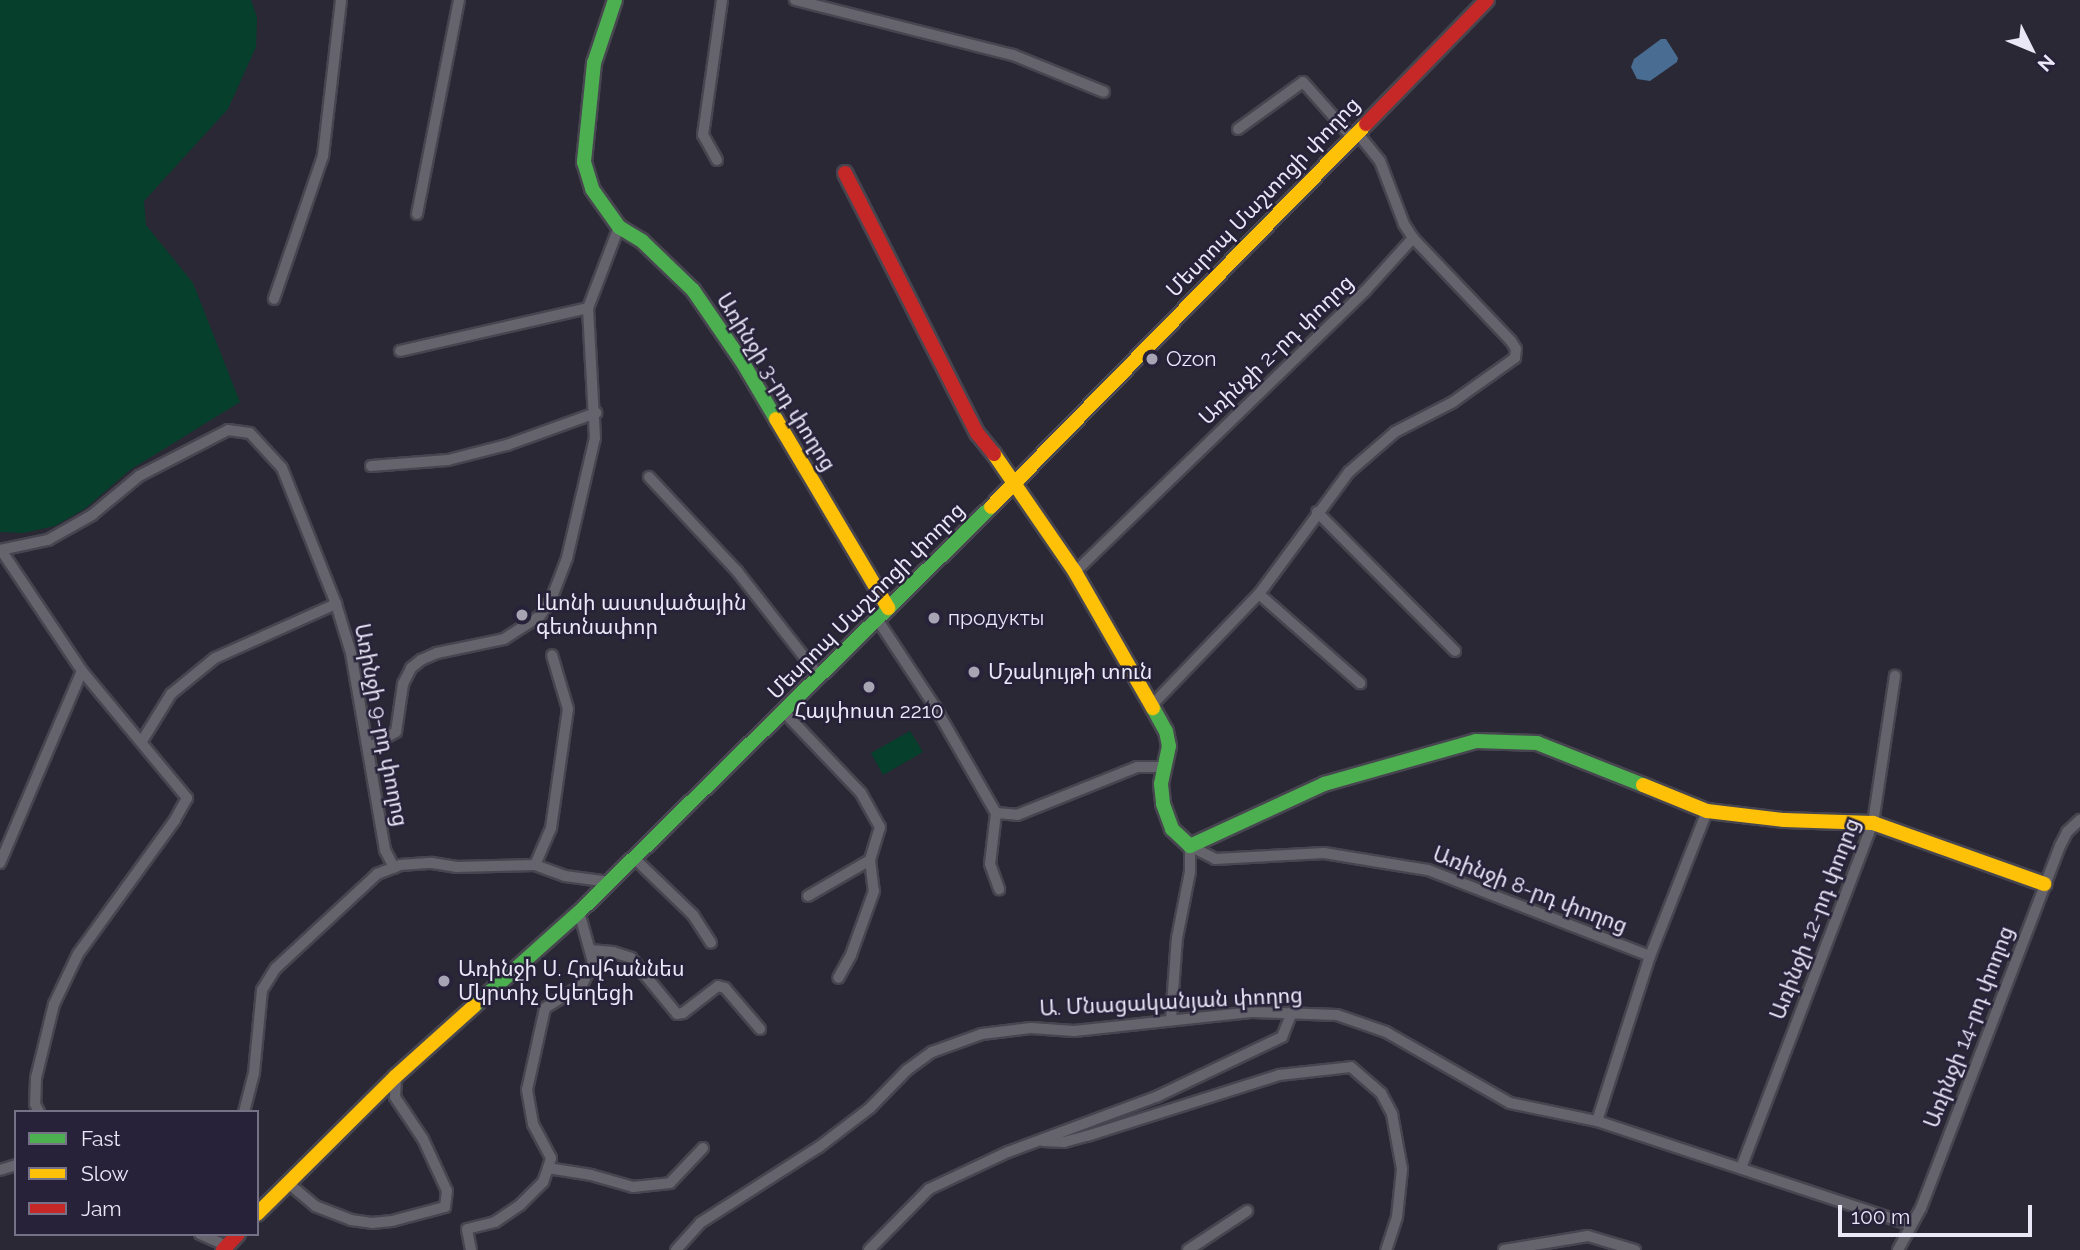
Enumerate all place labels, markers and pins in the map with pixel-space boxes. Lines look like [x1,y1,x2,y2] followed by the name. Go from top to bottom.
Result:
[1166,346,1217,372] place label: Ozon
[1144,351,1160,367] marker: Ozon
[536,590,747,640] place label: Լևոնի աստվածային գետնափոր
[948,605,1044,631] place label: продукты
[514,607,530,623] marker: Լևոնի աստվածային գետնափոր
[926,610,942,626] marker: продукты
[988,659,1152,685] place label: Մշակույթի տուն
[966,664,982,680] marker: Մշակույթի տուն
[861,679,877,695] marker: Հայփոստ 2210
[794,698,944,724] place label: Հայփոստ 2210
[458,956,684,1006] place label: Առինջի Ս. Հովհաննես Մկրտիչ Եկեղեցի
[436,973,452,989] marker: Առինջի Ս. Հովհաննես Մկրտիչ Եկեղեցի

